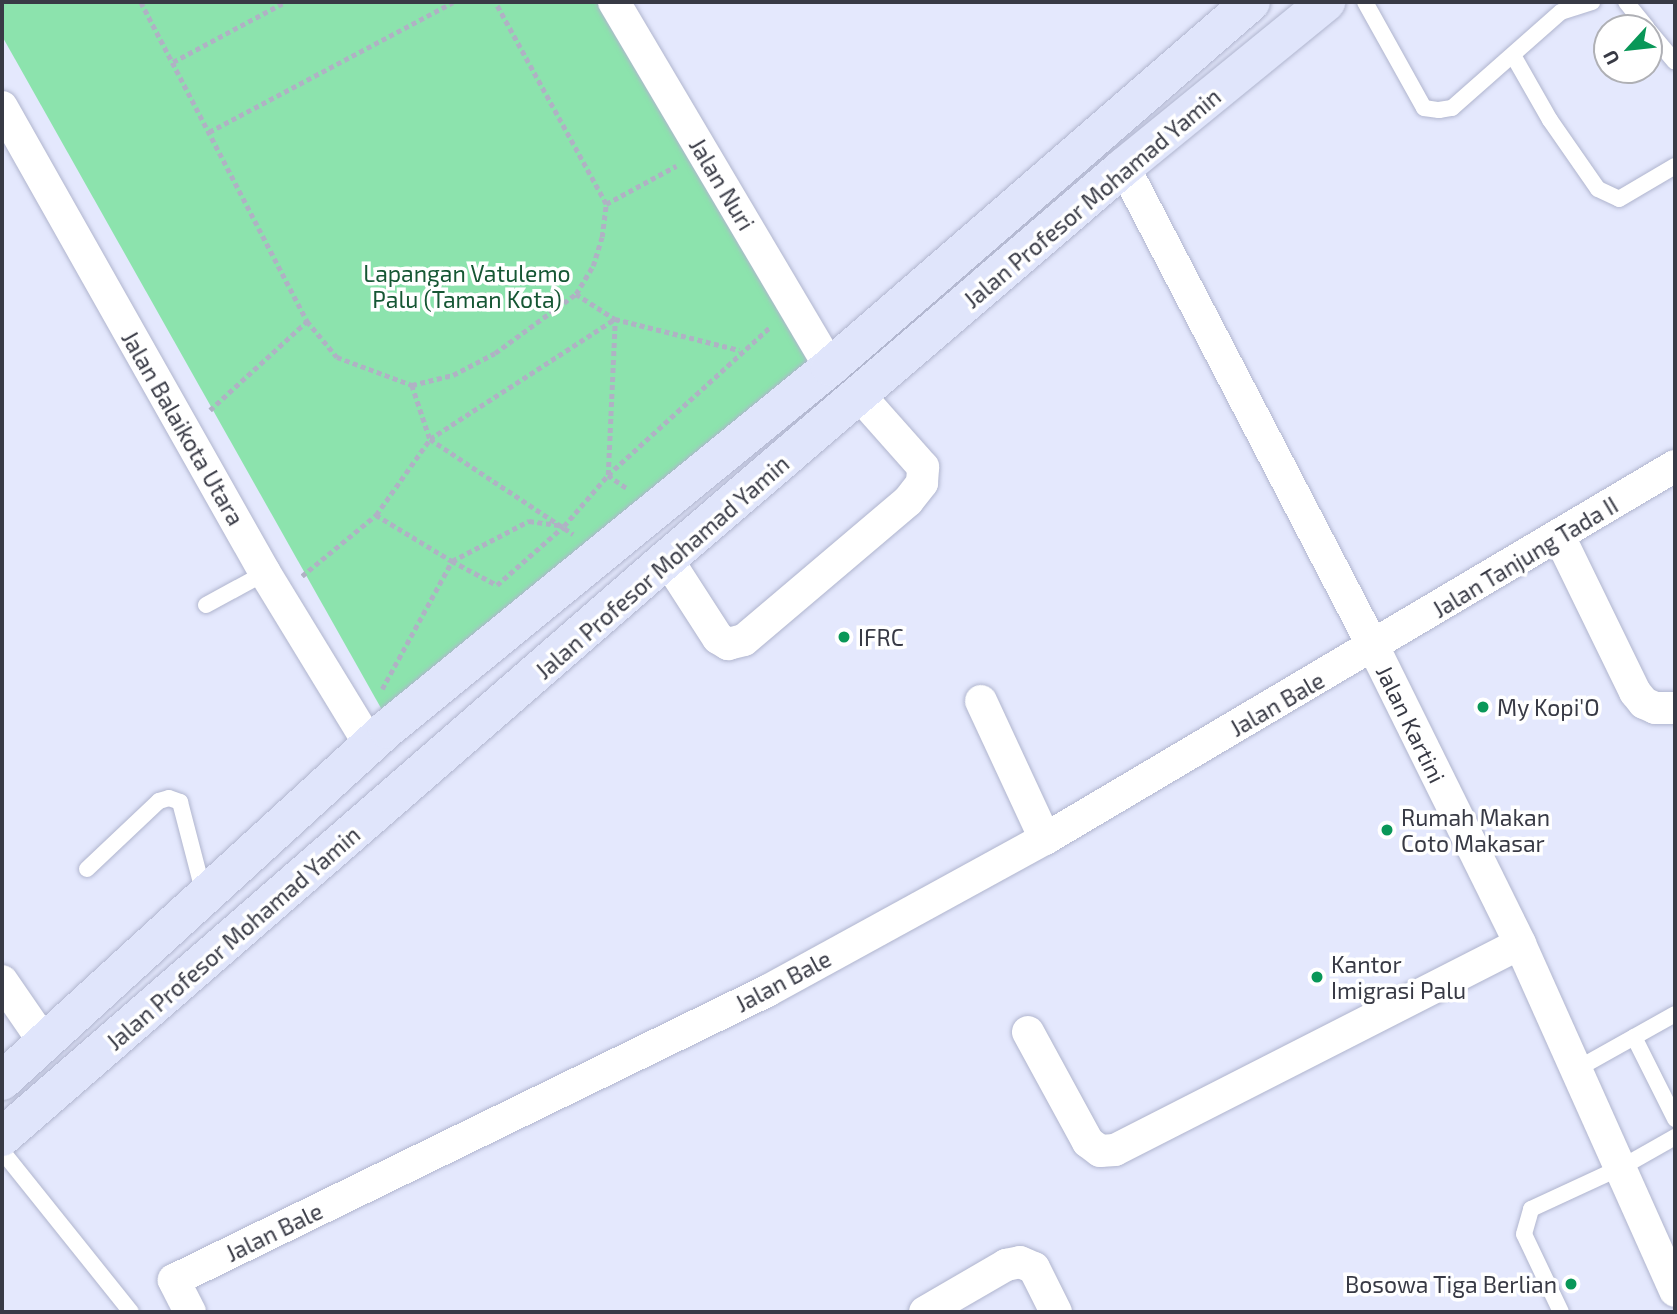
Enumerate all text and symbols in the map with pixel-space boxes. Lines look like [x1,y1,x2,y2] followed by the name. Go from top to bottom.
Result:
[1593,14,1663,84] north arrow
[1597,47,1624,69] text: U
[958,82,1226,314] street label: Jalan Profesor Mohamad Yamin
[684,133,760,235] street label: Jalan Nuri
[363,259,571,313] park label: Lapangan Vatulemo Palu (Taman Kota)
[116,326,250,530] street label: Jalan Balaikota Utara
[529,449,795,685] street label: Jalan Profesor Mohamad Yamin
[1427,490,1623,624] street label: Jalan Tanjung Tada II
[858,623,904,651] place label: IFRC
[836,629,852,645] marker: IFRC
[1371,661,1451,787] street label: Jalan Kartini
[1225,666,1329,742] street label: Jalan Bale
[1497,693,1600,721] place label: My Kopi'O
[1475,699,1491,715] marker: My Kopi'O
[1401,803,1550,857] place label: Rumah Makan Coto Makasar
[100,820,366,1056] street label: Jalan Profesor Mohamad Yamin
[1379,822,1395,838] marker: Rumah Makan Coto Makasar
[730,944,836,1018] street label: Jalan Bale
[1331,950,1466,1004] place label: Kantor Imigrasi Palu
[1309,969,1325,985] marker: Kantor Imigrasi Palu
[221,1197,327,1267] street label: Jalan Bale
[1344,1270,1557,1298] place label: Bosowa Tiga Berlian
[1563,1276,1579,1292] marker: Bosowa Tiga Berlian

